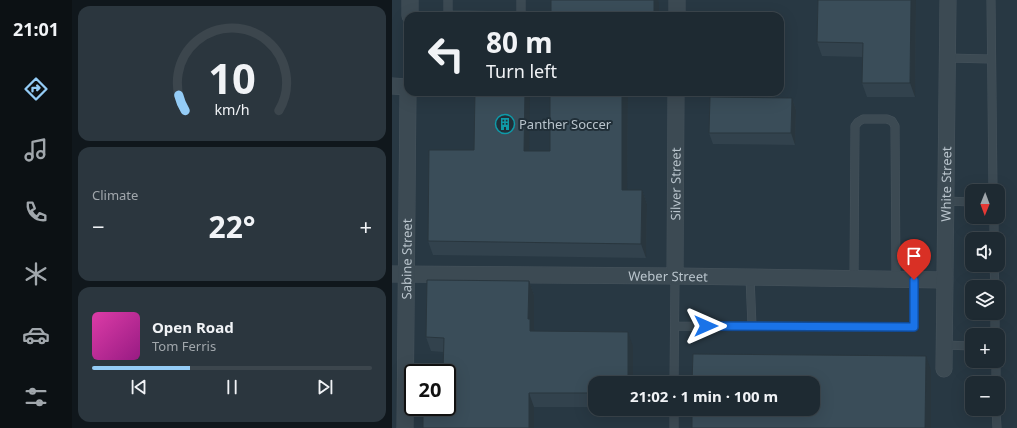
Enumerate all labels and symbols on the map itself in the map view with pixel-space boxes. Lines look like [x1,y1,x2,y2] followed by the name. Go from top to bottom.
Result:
[494,113,516,135] building icon: Panther Soccer
[519,115,612,133] place label: Panther Soccer
[937,146,955,222] street label: White Street
[666,147,685,221] street label: Silver Street
[965,184,1005,224] north arrow
[397,218,416,300] street label: Sabine Street
[897,239,931,280] pin
[628,267,708,285] street label: Weber Street
[685,305,727,347] position arrow
[404,364,456,416] speed limit sign: 20

